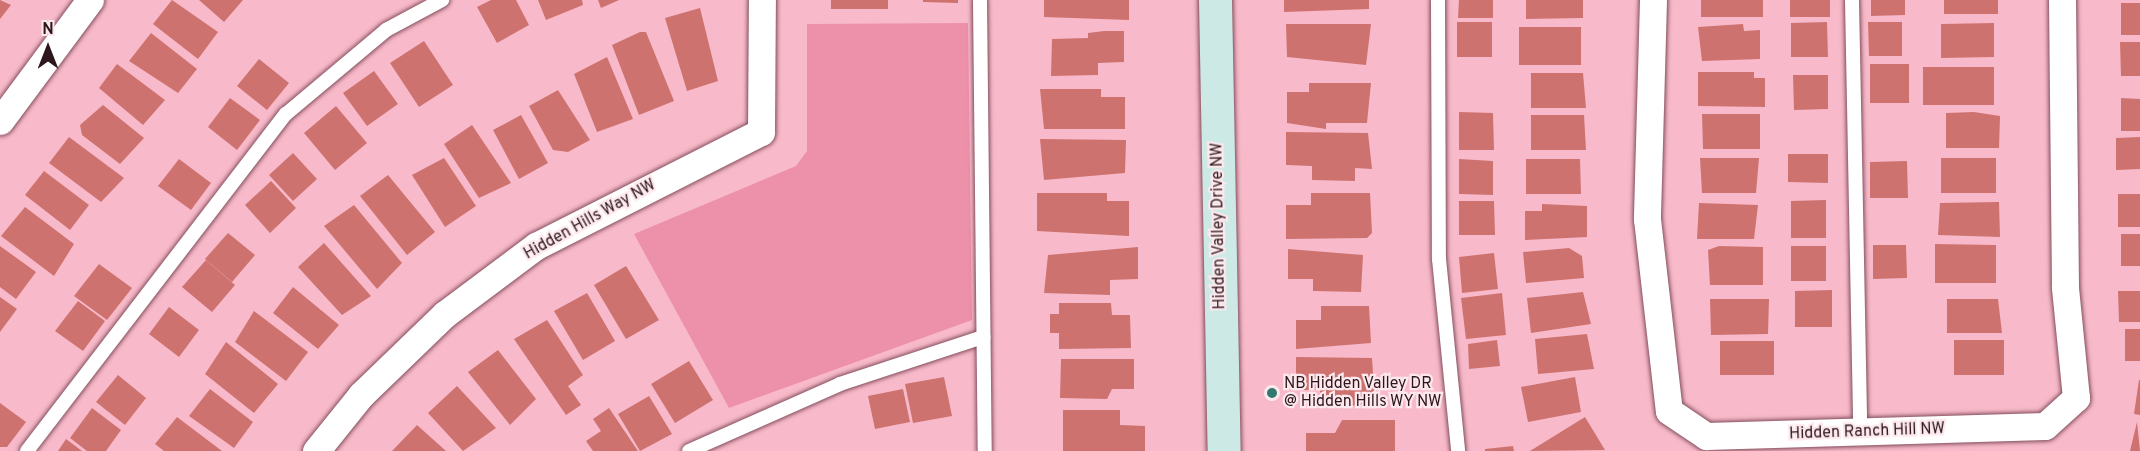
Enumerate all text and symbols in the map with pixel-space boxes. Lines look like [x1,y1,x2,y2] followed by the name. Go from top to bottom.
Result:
[18,18,78,78] north arrow
[42,20,54,40] text: N
[1208,142,1230,310] street label: Hidden Valley Drive NW
[521,176,659,264] street label: Hidden Hills Way NW
[1284,374,1442,412] place label: NB Hidden Valley DR @ Hidden Hills WY NW
[1265,386,1279,400] marker: NB Hidden Valley DR @ Hidden Hills WY NW
[1789,420,1945,444] street label: Hidden Ranch Hill NW

